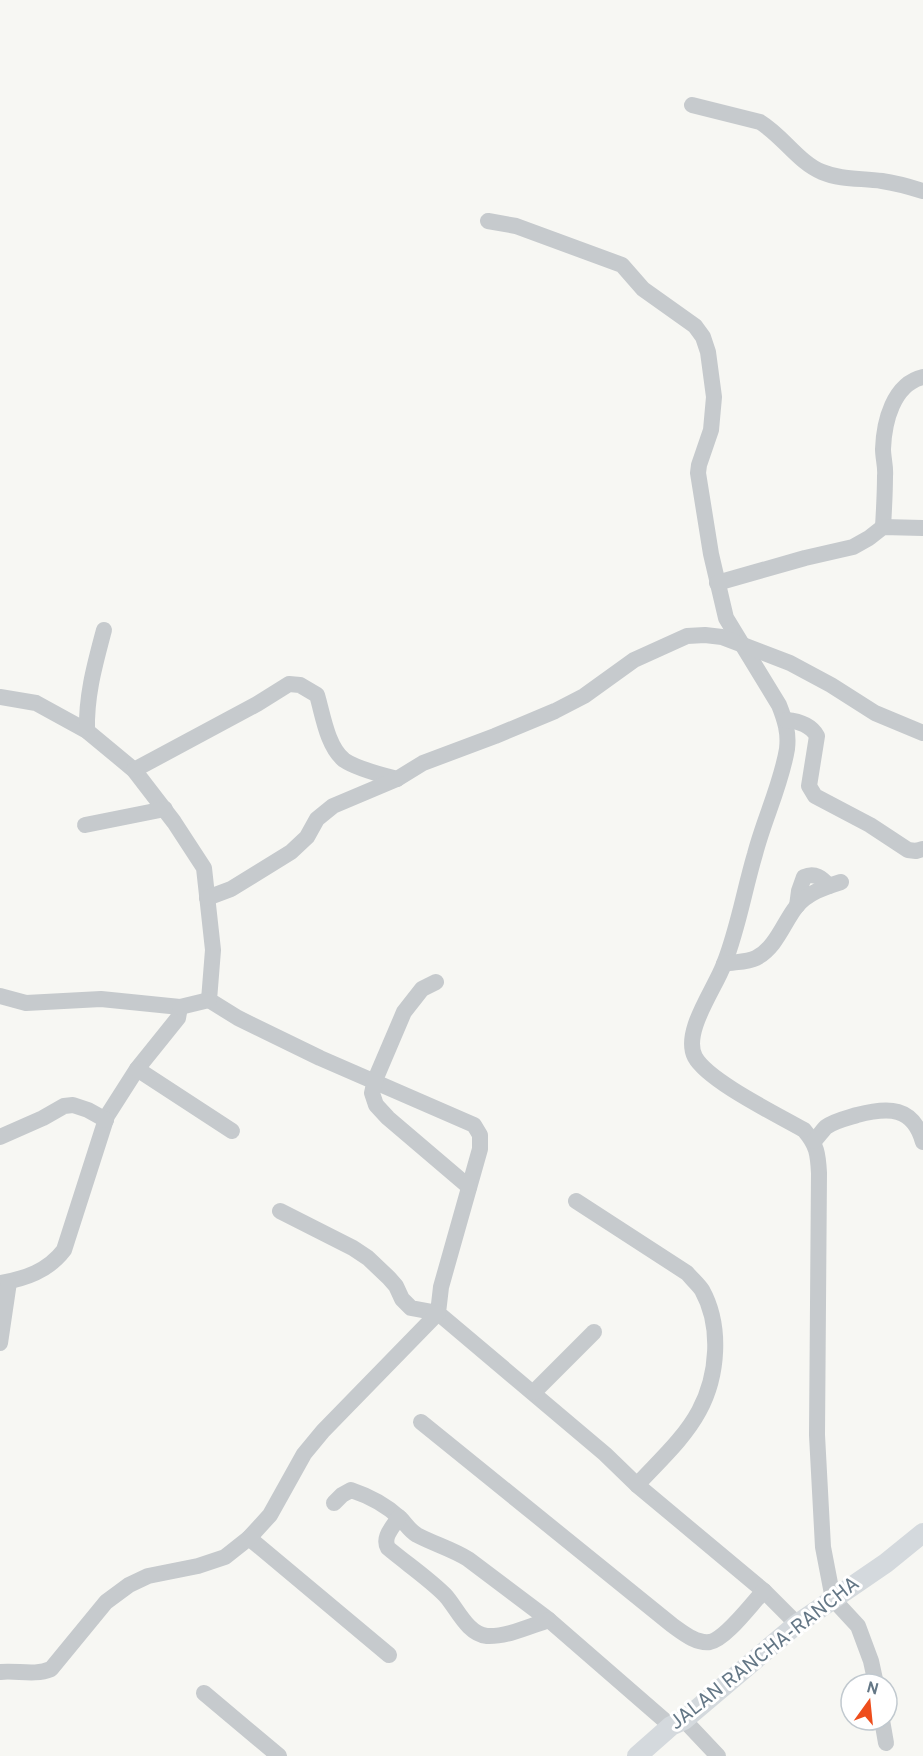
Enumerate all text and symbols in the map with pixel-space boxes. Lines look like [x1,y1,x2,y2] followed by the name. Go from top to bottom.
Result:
[665,1572,865,1736] street label: JALAN RANCHA-RANCHA
[839,1672,899,1732] north arrow
[864,1678,881,1701] text: N

